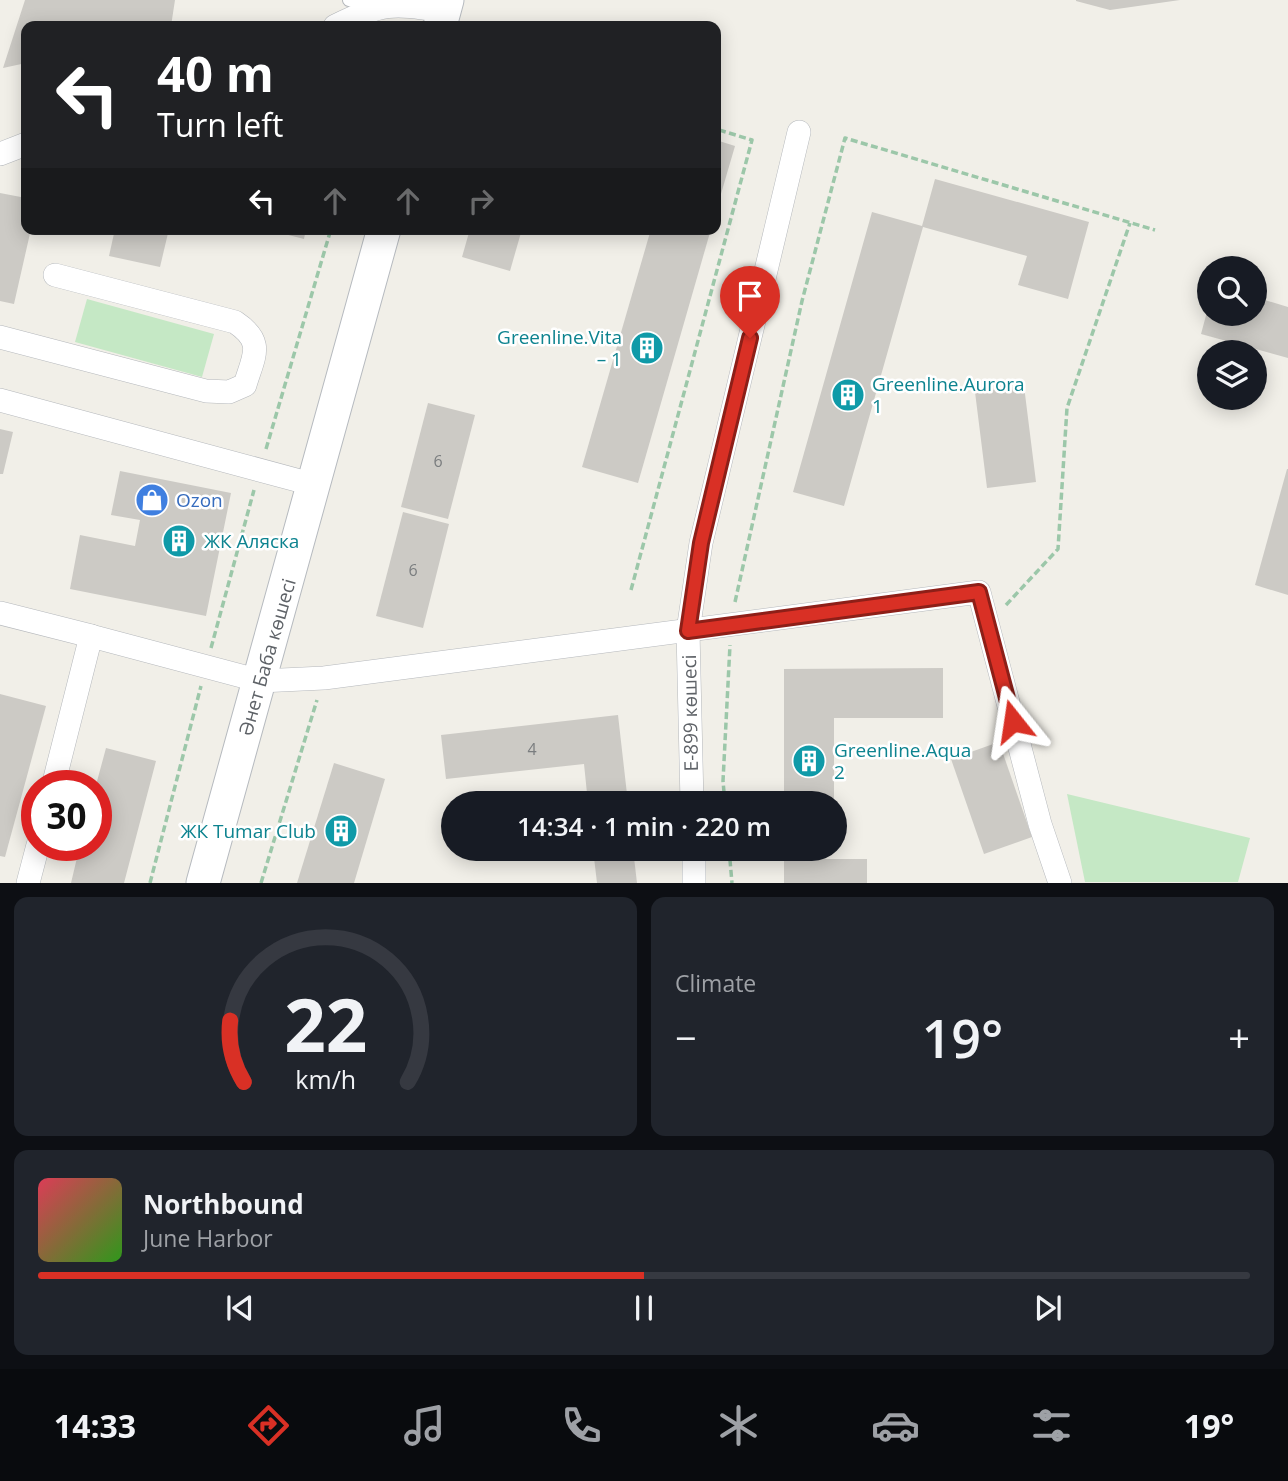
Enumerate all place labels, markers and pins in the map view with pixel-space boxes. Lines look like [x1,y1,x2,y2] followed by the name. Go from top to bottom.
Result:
[720,266,780,338] pin
[497,324,622,372] place label: Greenline.Vita – 1
[628,329,666,367] building icon: Greenline.Vita – 1
[872,371,1025,419] place label: Greenline.Aurora 1
[829,376,867,414] building icon: Greenline.Aurora 1
[133,481,171,519] shop icon: Ozon
[176,487,223,513] place label: Ozon
[160,522,198,560] building icon: ЖК Аляска
[204,528,299,554] place label: ЖК Аляска
[834,737,971,785] place label: Greenline.Aqua 2
[790,742,828,780] building icon: Greenline.Aqua 2
[322,812,360,850] building icon: ЖК Tumar Club
[180,818,316,844] place label: ЖК Tumar Club

